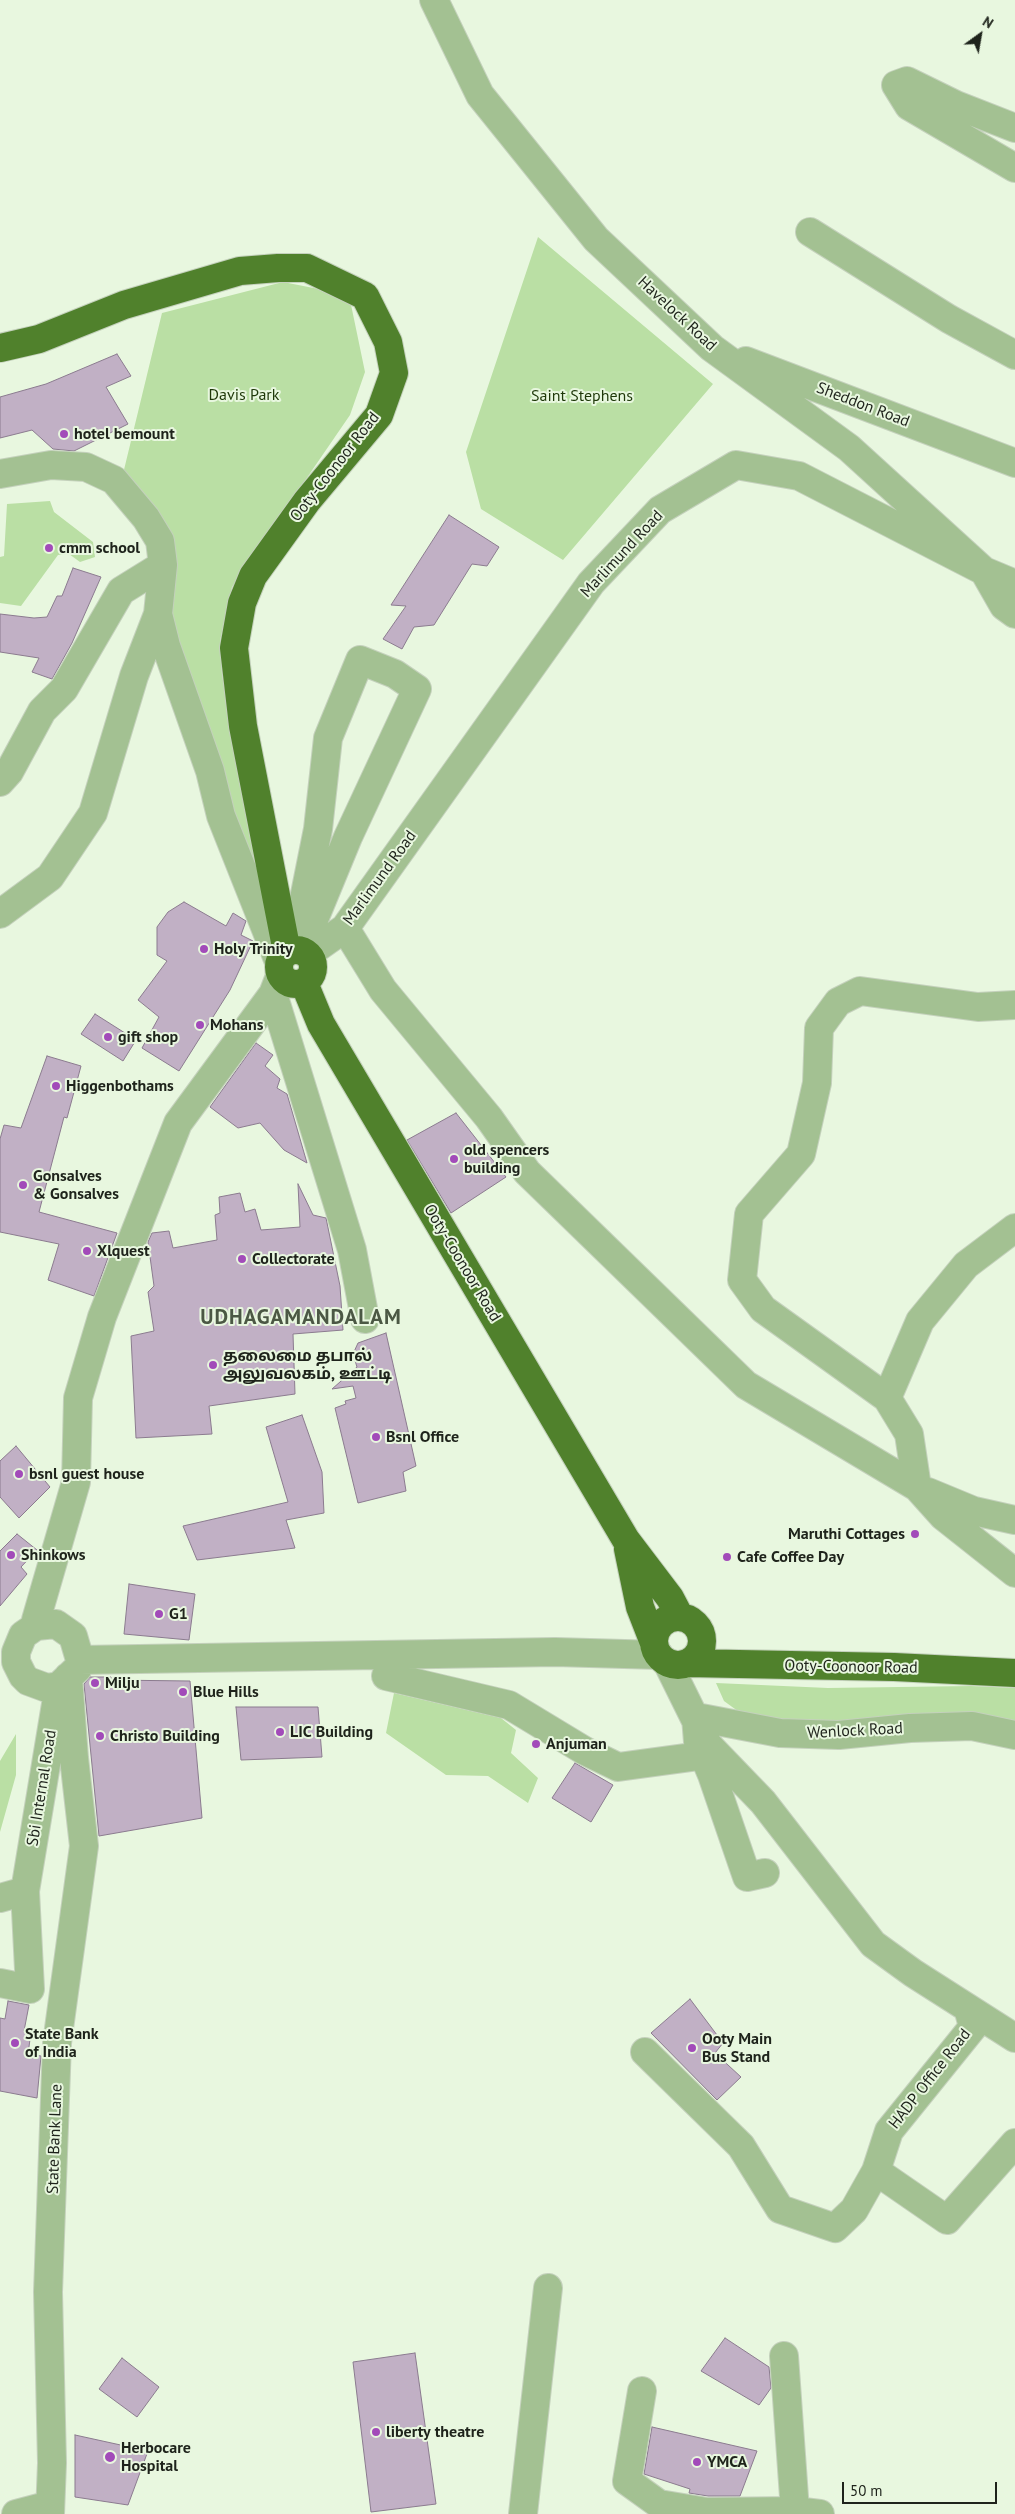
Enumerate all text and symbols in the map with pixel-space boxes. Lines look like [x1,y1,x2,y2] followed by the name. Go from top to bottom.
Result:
[955,10,1005,60] north arrow
[979,12,997,32] text: N
[634,273,720,355] street label: Havelock Road
[814,378,912,432] street label: Sheddon Road
[209,385,279,405] park label: Davis Park
[531,386,633,406] park label: Saint Stephens
[286,409,384,525] street label: Ooty-Coonoor Road
[74,424,175,444] place label: hotel bemount
[58,428,70,440] marker: hotel bemount
[577,506,667,602] street label: Marlimund Road
[59,538,140,558] place label: cmm school
[43,542,55,554] marker: cmm school
[339,827,421,929] street label: Marlimund Road
[214,939,293,959] place label: Holy Trinity
[198,943,210,955] marker: Holy Trinity
[210,1015,264,1035] place label: Mohans
[194,1019,206,1031] marker: Mohans
[118,1027,178,1047] place label: gift shop
[102,1031,114,1043] marker: gift shop
[66,1076,174,1096] place label: Higgenbothams
[50,1080,62,1092] marker: Higgenbothams
[464,1140,549,1178] place label: old spencers building
[448,1153,460,1165] marker: old spencers building
[33,1166,119,1204] place label: Gonsalves & Gonsalves
[17,1179,29,1191] marker: Gonsalves & Gonsalves
[419,1201,505,1325] street label: Ooty-Coonoor Road
[97,1241,149,1261] place label: Xlquest
[81,1245,93,1257] marker: Xlquest
[252,1249,335,1269] place label: Collectorate
[236,1253,248,1265] marker: Collectorate
[198,1305,404,1331] district label: UDHAGAMANDALAM
[223,1346,392,1384] place label: தலைமை தபால் அலுவலகம், ஊட்டி
[207,1359,219,1371] marker: தலைமை தபால் அலுவலகம், ஊட்டி
[386,1427,459,1447] place label: Bsnl Office
[370,1431,382,1443] marker: Bsnl Office
[29,1464,144,1484] place label: bsnl guest house
[13,1468,25,1480] marker: bsnl guest house
[788,1524,905,1544] place label: Maruthi Cottages
[909,1528,921,1540] marker: Maruthi Cottages
[21,1545,86,1565] place label: Shinkows
[737,1547,844,1567] place label: Cafe Coffee Day
[5,1549,17,1561] marker: Shinkows
[721,1551,733,1563] marker: Cafe Coffee Day
[169,1604,188,1624] place label: G1
[153,1608,165,1620] marker: G1
[784,1656,918,1678] street label: Ooty-Coonoor Road
[105,1673,140,1693] place label: Milju
[89,1677,101,1689] marker: Milju
[193,1682,259,1702] place label: Blue Hills
[177,1686,189,1698] marker: Blue Hills
[807,1719,903,1743] street label: Wenlock Road
[290,1722,373,1742] place label: LIC Building
[110,1726,220,1746] place label: Christo Building
[274,1726,286,1738] marker: LIC Building
[23,1729,61,1847] street label: Sbi Internal Road
[94,1730,106,1742] marker: Christo Building
[546,1734,607,1754] place label: Anjuman
[530,1738,542,1750] marker: Anjuman
[25,2024,99,2062] place label: State Bank of India
[885,2025,975,2133] street label: HADP Office Road
[702,2029,772,2067] place label: Ooty Main Bus Stand
[9,2037,21,2049] marker: State Bank of India
[686,2042,698,2054] marker: Ooty Main Bus Stand
[43,2084,67,2194] street label: State Bank Lane
[386,2422,484,2442] place label: liberty theatre
[370,2426,382,2438] marker: liberty theatre
[121,2438,191,2476] place label: Herbocare Hospital
[103,2450,117,2464] marker: Herbocare Hospital
[707,2452,747,2472] place label: YMCA
[691,2456,703,2468] marker: YMCA
[845,2472,1000,2504] scale bar
[850,2481,883,2500] text: 50 m

